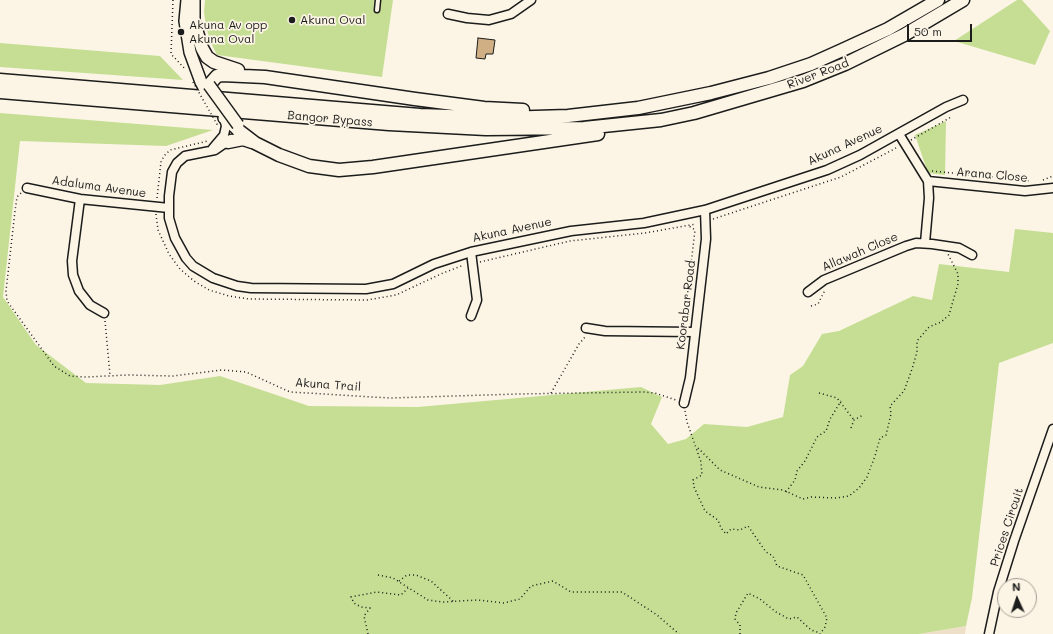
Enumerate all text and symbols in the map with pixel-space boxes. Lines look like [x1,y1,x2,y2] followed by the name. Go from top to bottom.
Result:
[300,13,366,27] place label: Akuna Oval
[287,15,297,25] marker: Akuna Oval
[909,16,974,42] scale bar
[189,18,267,46] place label: Akuna Av opp Akuna Oval
[914,23,942,39] text: 50 m
[176,27,186,37] marker: Akuna Av opp Akuna Oval
[785,56,851,92] street label: River Road
[287,108,373,130] street label: Bangor Bypass
[805,121,885,169] street label: Akuna Avenue
[956,165,1028,185] street label: Arana Close
[51,173,147,201] street label: Adaluma Avenue
[471,215,553,245] street label: Akuna Avenue
[820,230,900,274] street label: Allawah Close
[673,260,699,350] street label: Koorabar Road
[295,376,361,394] street label: Akuna Trail
[987,486,1027,568] street label: Prices Circuit
[997,578,1037,618] north arrow
[1012,579,1021,594] text: N

